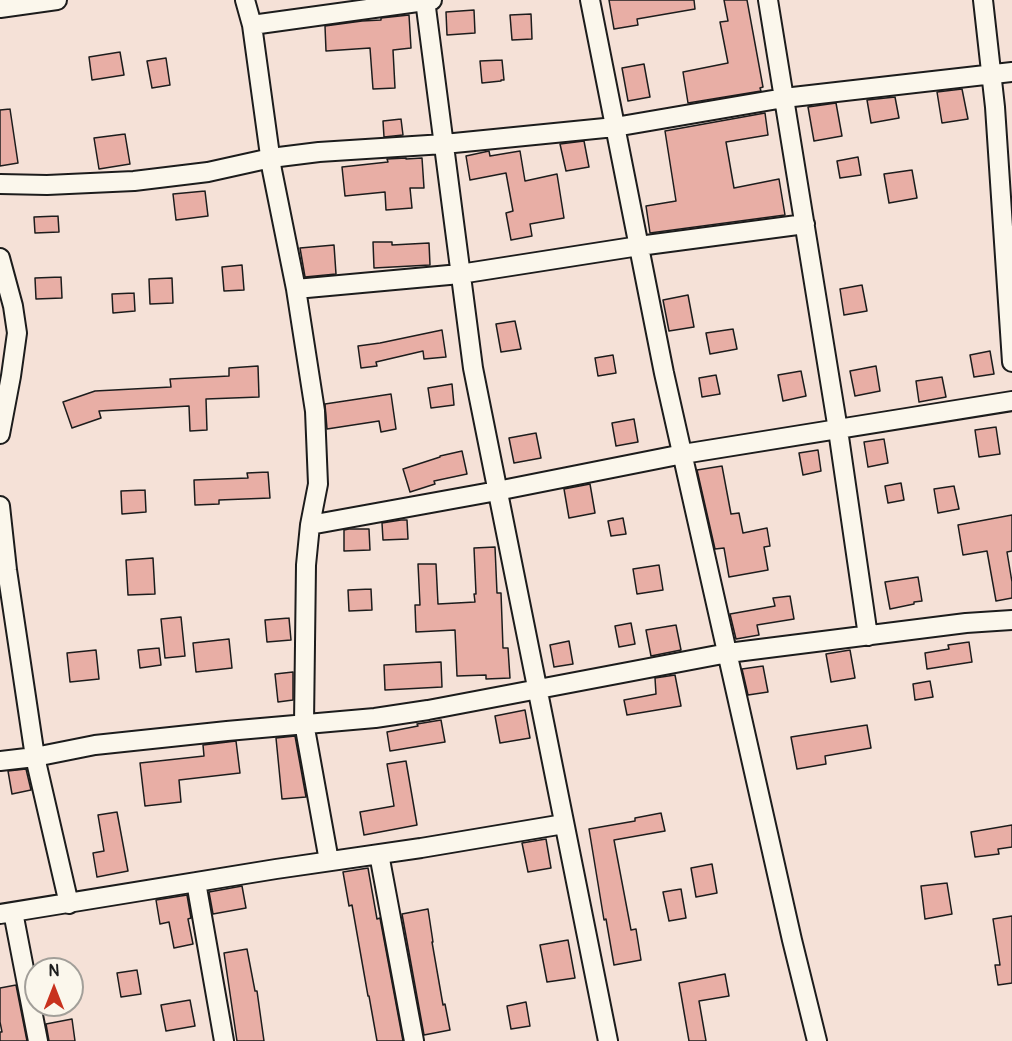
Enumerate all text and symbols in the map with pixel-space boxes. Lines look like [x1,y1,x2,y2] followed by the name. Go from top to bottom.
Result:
[24,957,84,1017] north arrow
[49,961,59,981] text: N

